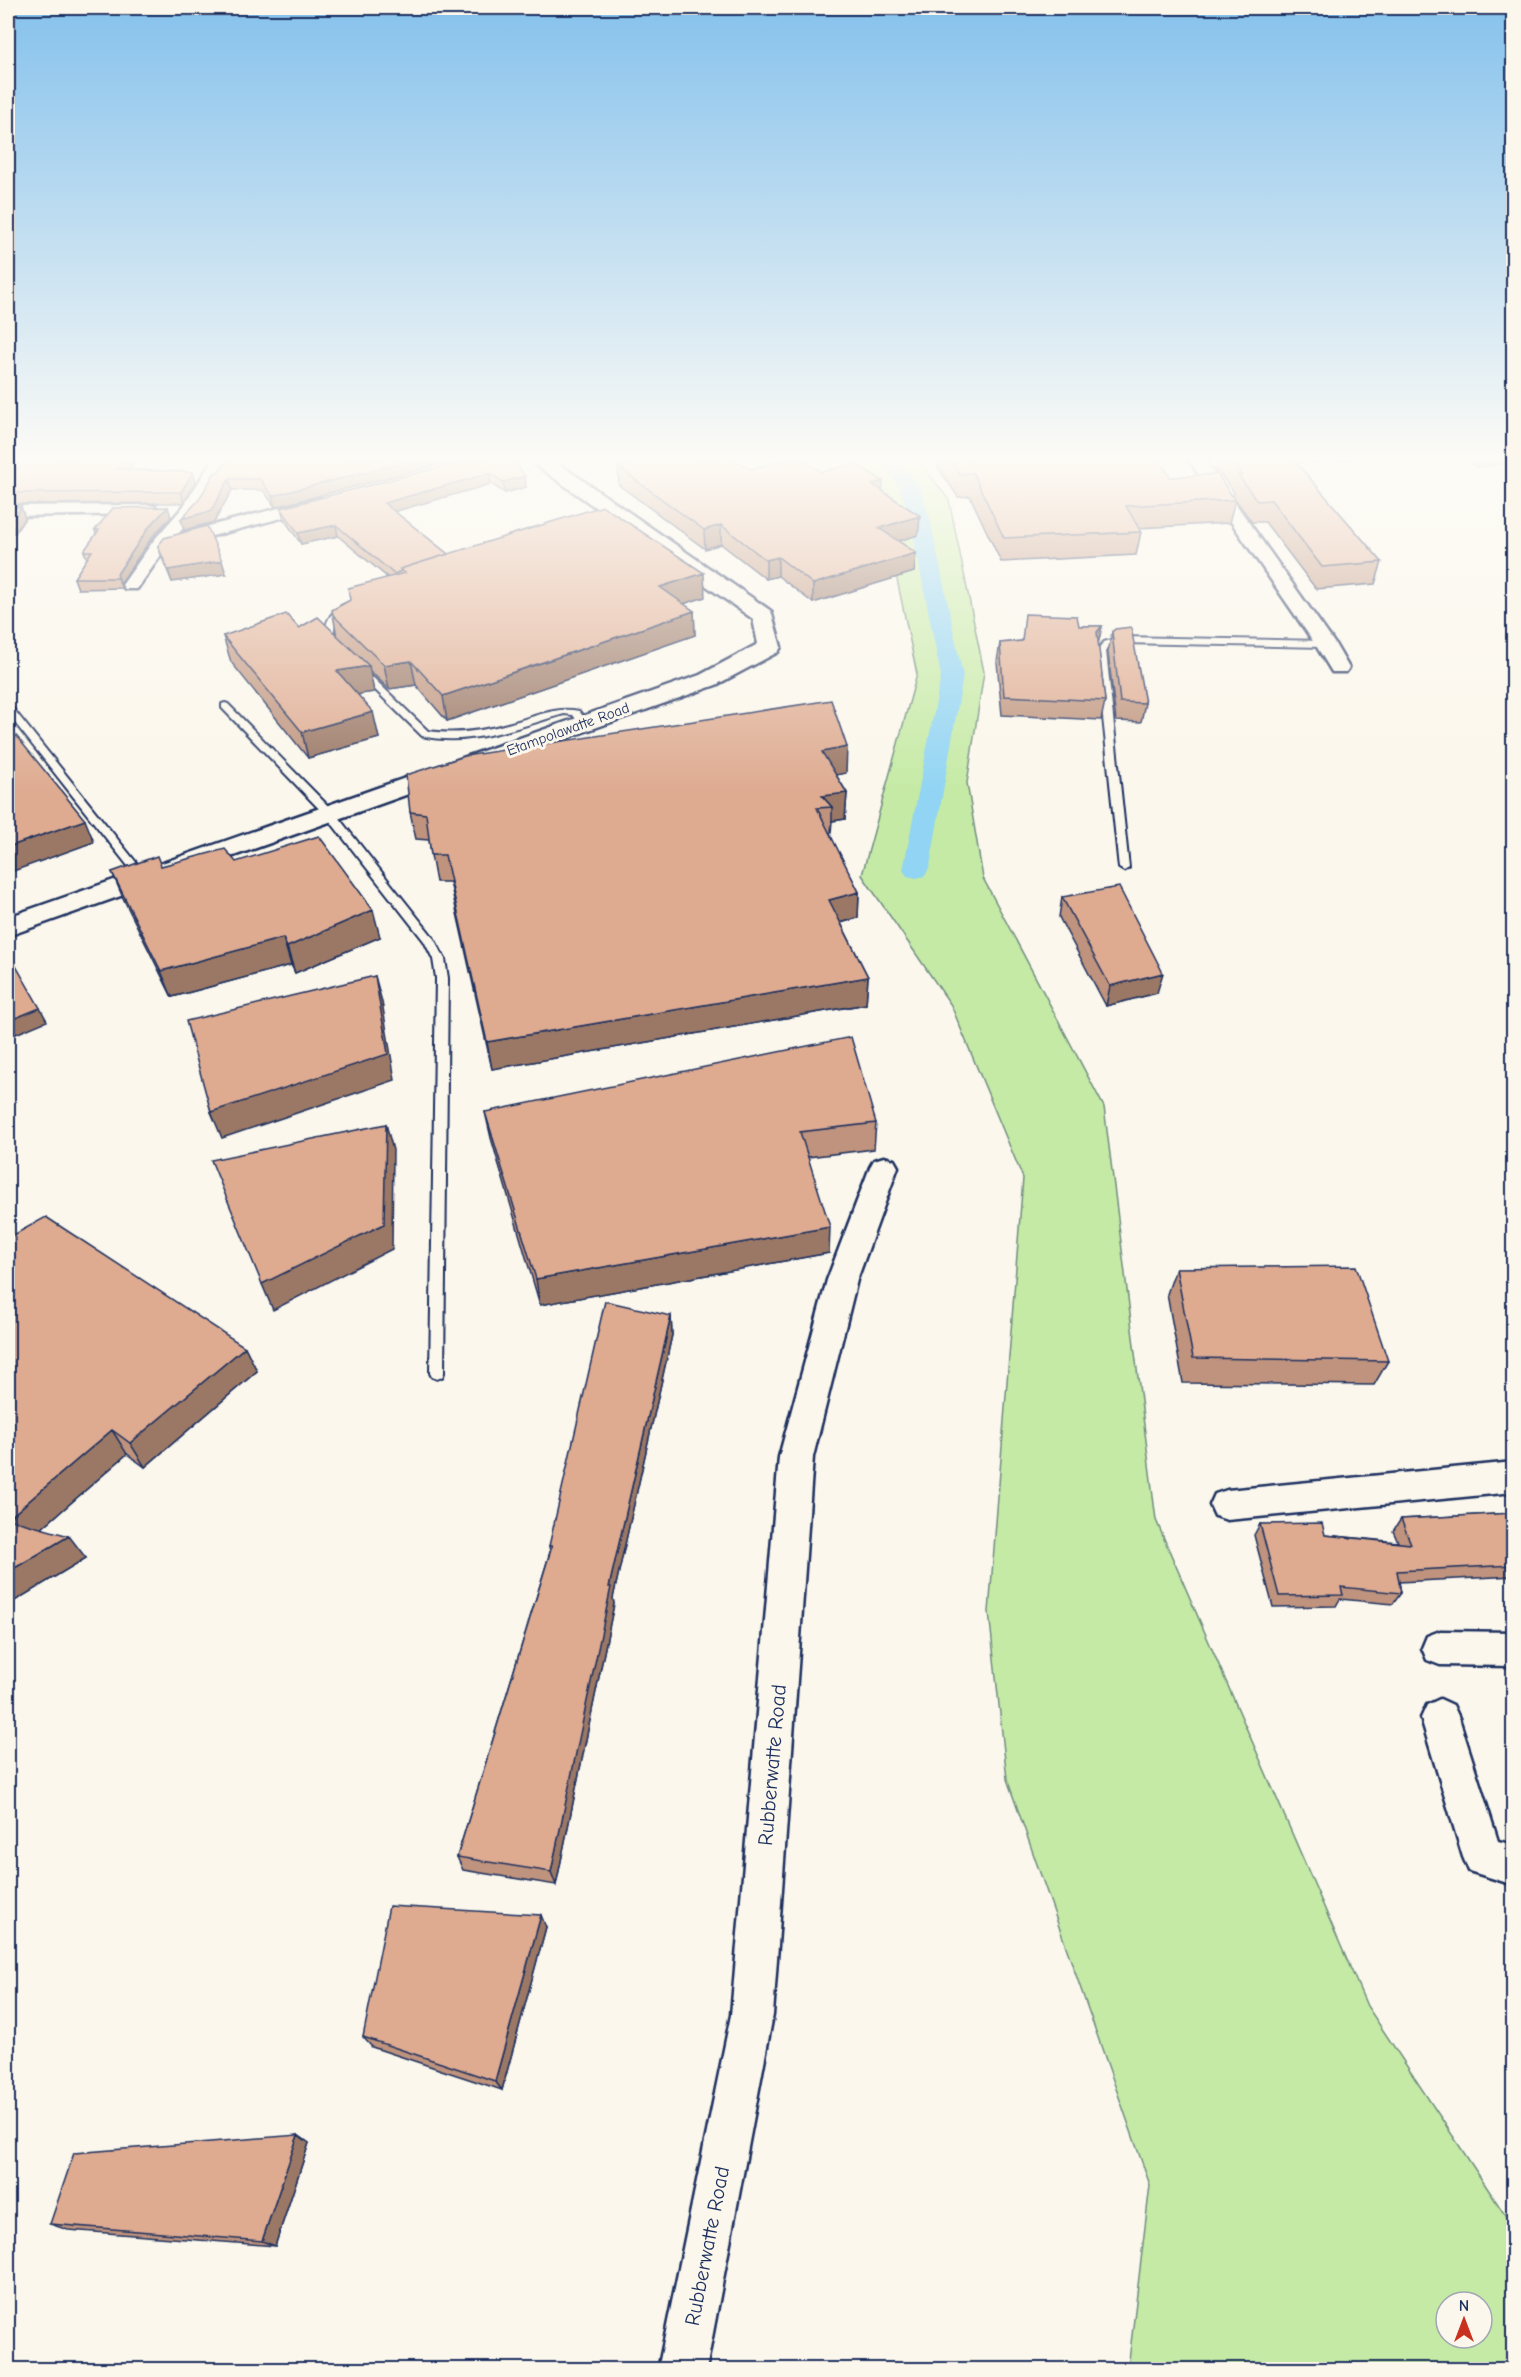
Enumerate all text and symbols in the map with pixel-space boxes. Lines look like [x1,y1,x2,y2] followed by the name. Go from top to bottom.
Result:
[504,698,632,760] street label: Etampolawatte Road
[753,1683,791,1847] street label: Rubberwatte Road
[680,2164,734,2328] street label: Rubberwatte Road
[1434,2290,1494,2350] north arrow
[1459,2297,1469,2315] text: N

